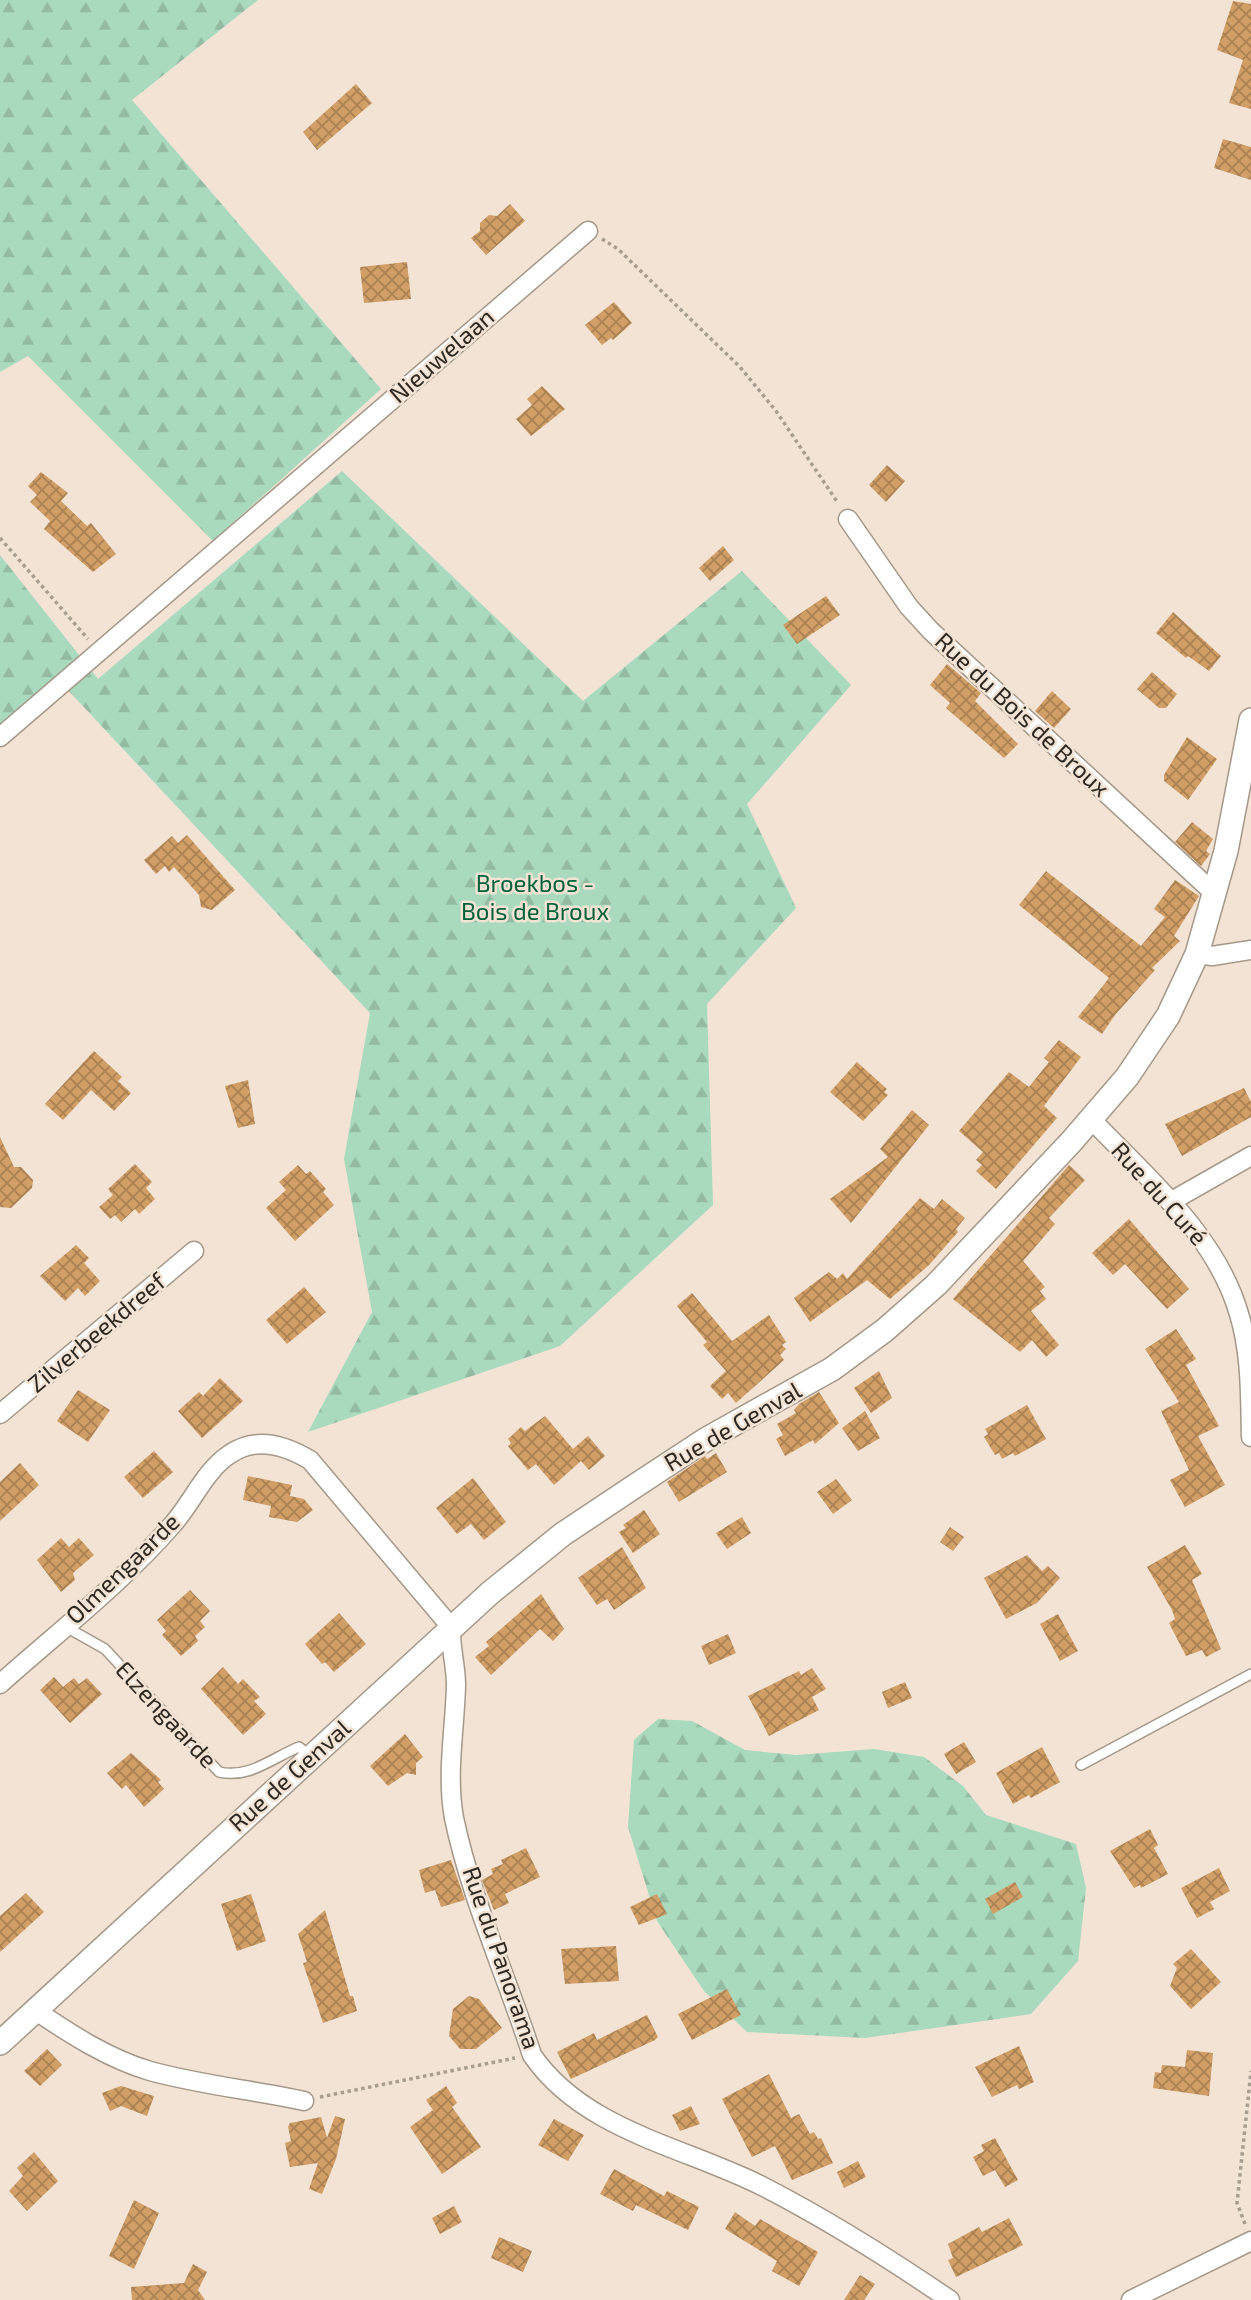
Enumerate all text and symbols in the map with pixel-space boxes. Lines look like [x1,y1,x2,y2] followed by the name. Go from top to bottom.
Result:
[383,301,499,408] street label: Nieuwelaan
[930,626,1116,802] street label: Rue du Bois de Broux
[461,868,609,925] park label: Broekbos - Bois de Broux
[1106,1135,1214,1251] street label: Rue du Curé
[21,1265,171,1398] street label: Zilverbeekdreef
[659,1375,806,1477] street label: Rue de Genval
[59,1507,185,1629] street label: Olmengaarde
[110,1655,224,1773] street label: Elzengaarde
[222,1713,356,1837] street label: Rue de Genval
[458,1862,547,2053] street label: Rue du Panorama

